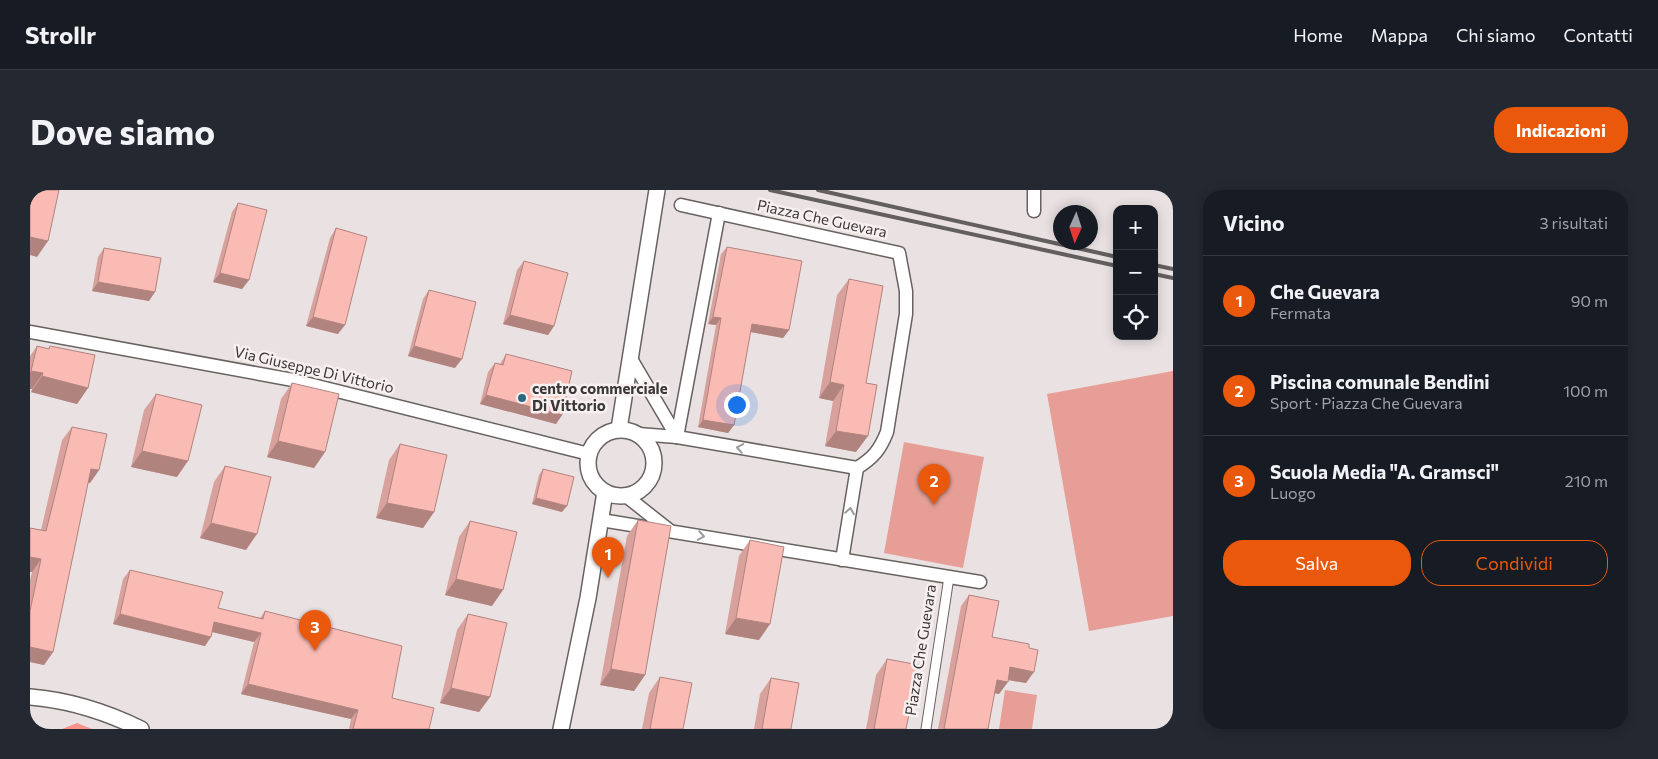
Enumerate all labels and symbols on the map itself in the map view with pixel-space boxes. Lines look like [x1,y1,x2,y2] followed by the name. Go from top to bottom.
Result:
[755,195,889,241] street label: Piazza Che Guevara
[1053,205,1098,250] north arrow
[233,342,396,396] street label: Via Giuseppe Di Vittorio
[532,379,668,414] place label: centro commerciale Di Vittorio
[516,392,528,404] marker: centro commerciale Di Vittorio
[724,392,750,418] your location
[736,444,744,454] one-way arrow
[918,464,950,505] pin: 2
[844,507,855,515] one-way arrow
[696,531,705,541] one-way arrow
[592,537,624,578] pin: 1
[901,583,939,717] street label: Piazza Che Guevara
[299,610,331,651] pin: 3

